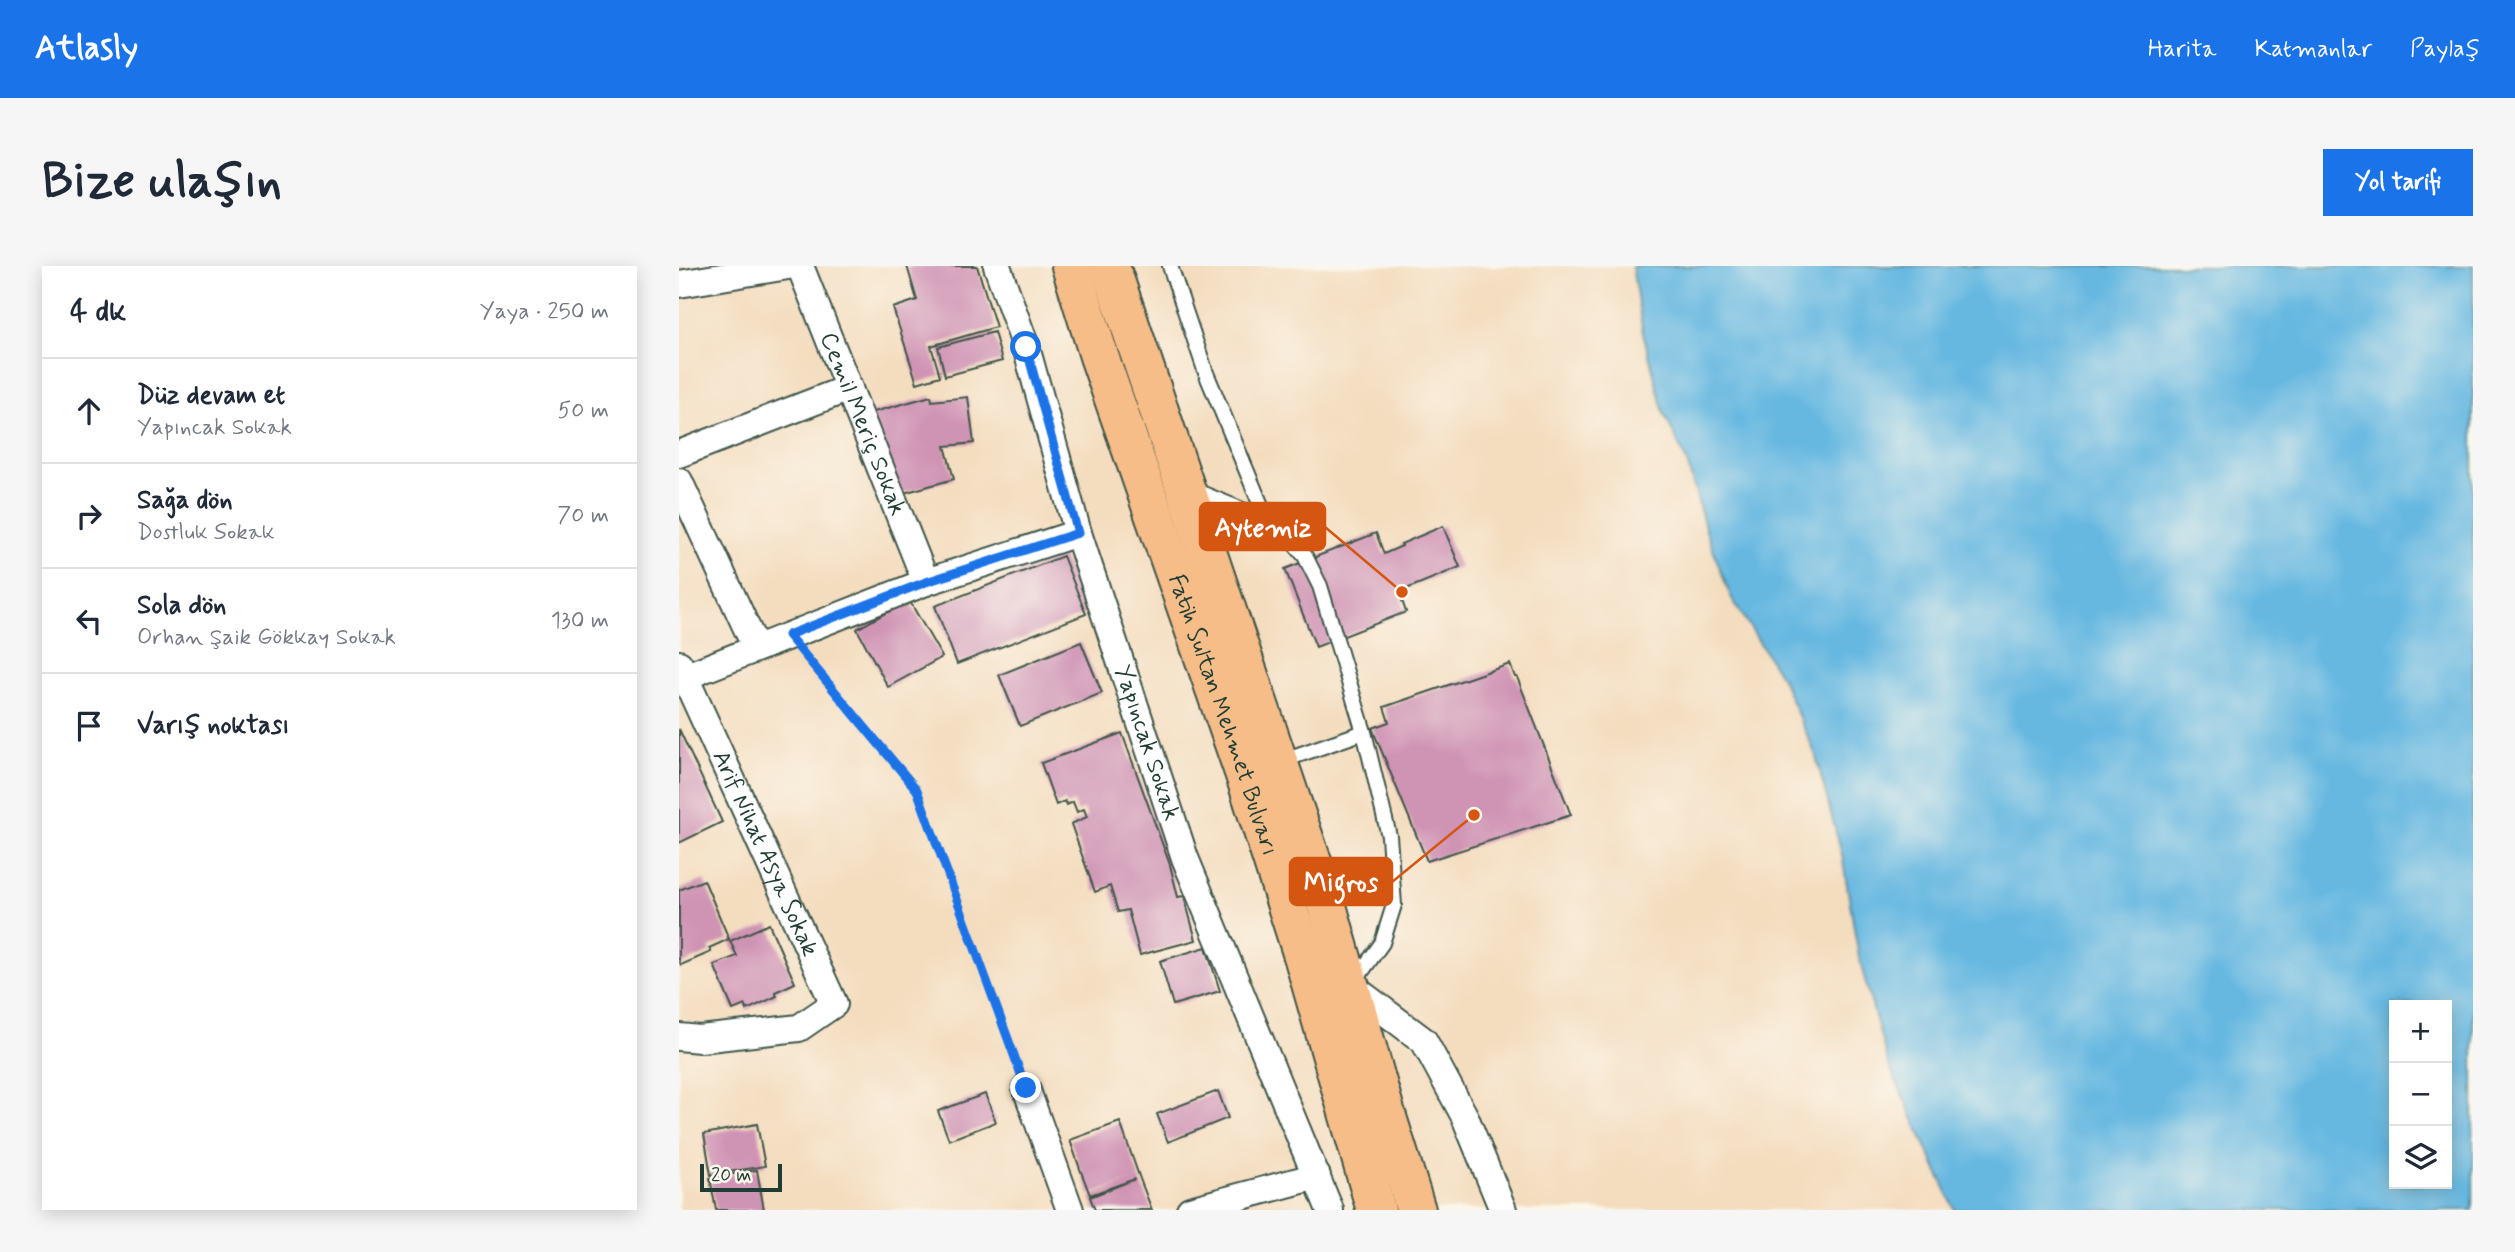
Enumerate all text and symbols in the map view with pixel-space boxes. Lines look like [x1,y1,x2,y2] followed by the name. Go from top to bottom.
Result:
[35,27,138,71] text: Atlasly
[2148,34,2216,65] text: Harita
[2254,34,2372,65] text: Katmanlar
[2410,34,2480,65] text: Paylaş
[2323,149,2473,216] button: Yol tarifi
[42,150,282,215] text: Bize ulaşın
[70,292,126,331] text: 4 dk
[480,297,609,327] text: Yaya · 250 m
[813,328,913,520] street label: Cemil Meriç Sokak
[1010,331,1041,362] route start
[137,379,285,413] text: Düz devam et
[70,392,108,430] icon: ahead
[558,396,609,426] text: 50 m
[137,413,292,443] text: Yapıncak Sokak
[137,484,233,518] text: Sağa dön
[70,497,108,535] icon: right
[557,501,609,531] text: 70 m
[1200,503,1325,550] callout: Aytemiz
[1214,512,1312,546] text: Aytemiz
[137,518,275,548] text: Dostluk Sokak
[1161,570,1285,859] street label: Fatih Sultan Mehmet Bulvarı
[137,589,226,623] text: Sola dön
[70,602,108,640] icon: left
[551,606,609,636] text: 130 m
[137,623,396,653] text: Orhan Şaik Gökkay Sokak
[1107,661,1187,825] street label: Yapıncak Sokak
[70,707,108,745] icon: arrive
[137,709,289,743] text: Varış noktası
[705,746,826,961] street label: Arif Nihat Asya Sokak
[1290,858,1392,905] callout: Migros
[1304,867,1379,904] text: Migros
[2389,1000,2452,1189] map controls
[2389,1000,2452,1063] button: +
[2389,1063,2452,1126] button: −
[1010,1072,1041,1103] route end
[2389,1126,2452,1189] button: layers
[700,1161,782,1193] scale bar
[711,1163,751,1188] text: 20 m

